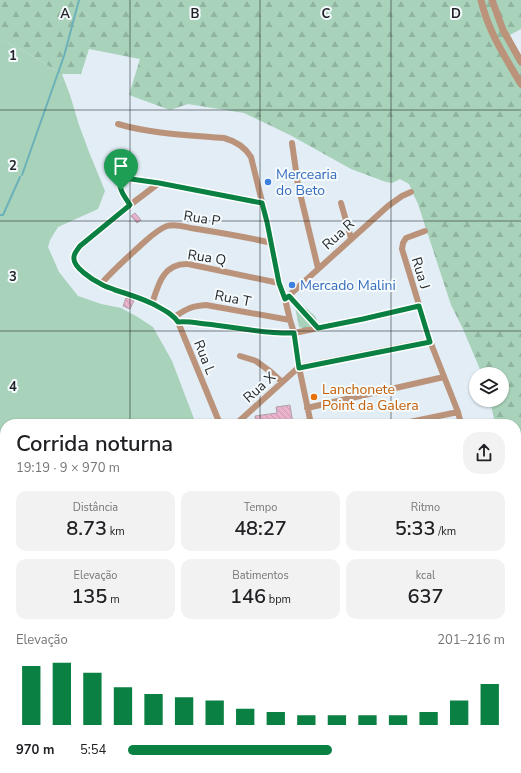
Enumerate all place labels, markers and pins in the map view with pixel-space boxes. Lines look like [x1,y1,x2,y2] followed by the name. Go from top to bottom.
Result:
[104,149,138,190] pin
[276,165,337,200] place label: Mercearia do Beto
[263,177,273,187] marker: Mercearia do Beto
[300,276,396,295] place label: Mercado Malini
[287,280,297,290] marker: Mercado Malini
[322,380,419,415] place label: Lanchonete Point da Galera
[309,392,319,402] marker: Lanchonete Point da Galera

